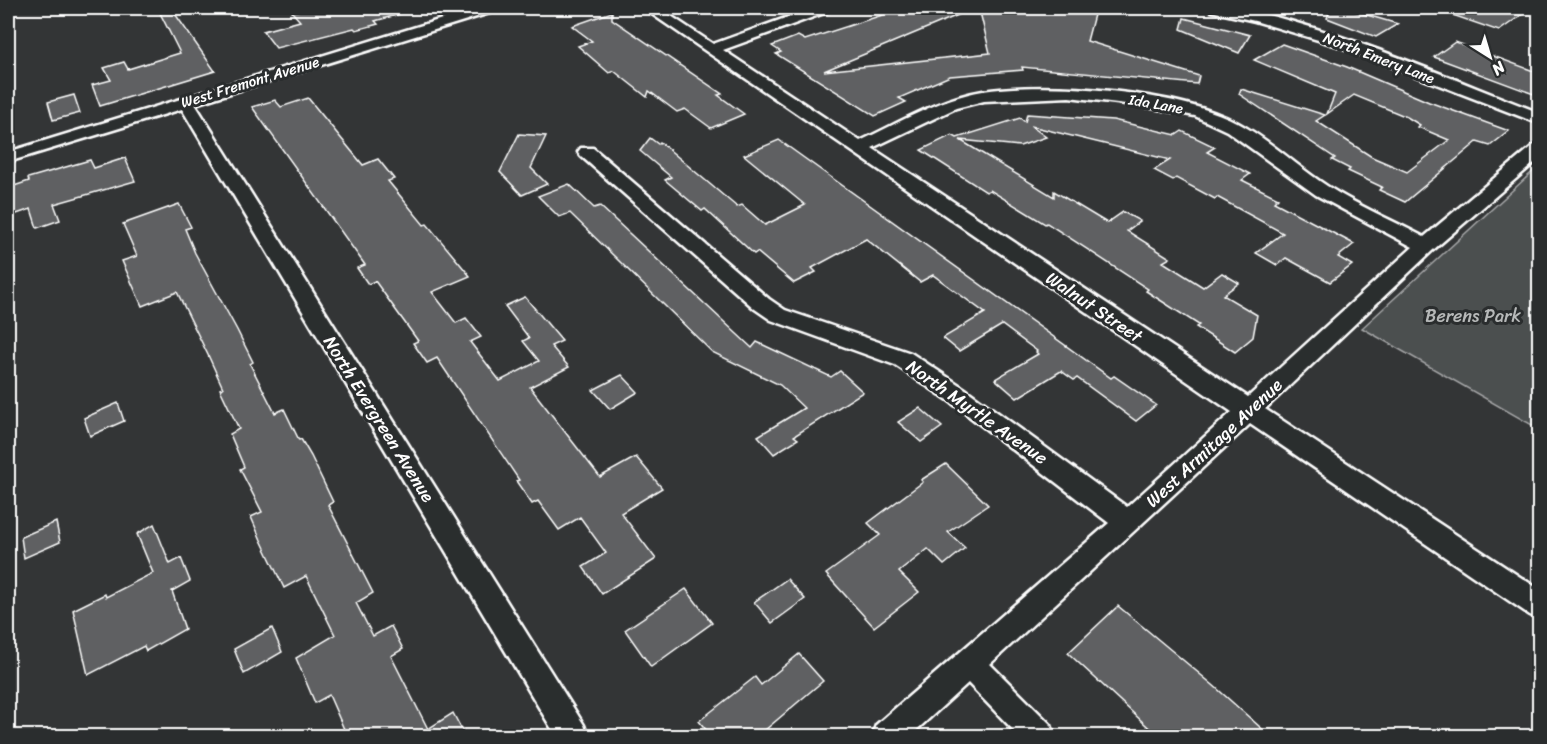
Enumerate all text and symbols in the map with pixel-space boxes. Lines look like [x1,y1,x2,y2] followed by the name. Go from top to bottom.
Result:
[1319,25,1439,91] street label: North Emery Lane
[1460,27,1520,87] north arrow
[178,49,322,115] street label: West Fremont Avenue
[1485,53,1513,84] text: N
[1126,86,1185,122] street label: Ida Lane
[1039,263,1150,352] street label: Walnut Street
[1425,300,1521,332] park label: Berens Park
[315,329,444,509] street label: North Evergreen Avenue
[899,351,1055,473] street label: North Myrtle Avenue
[1138,370,1291,516] street label: West Armitage Avenue

